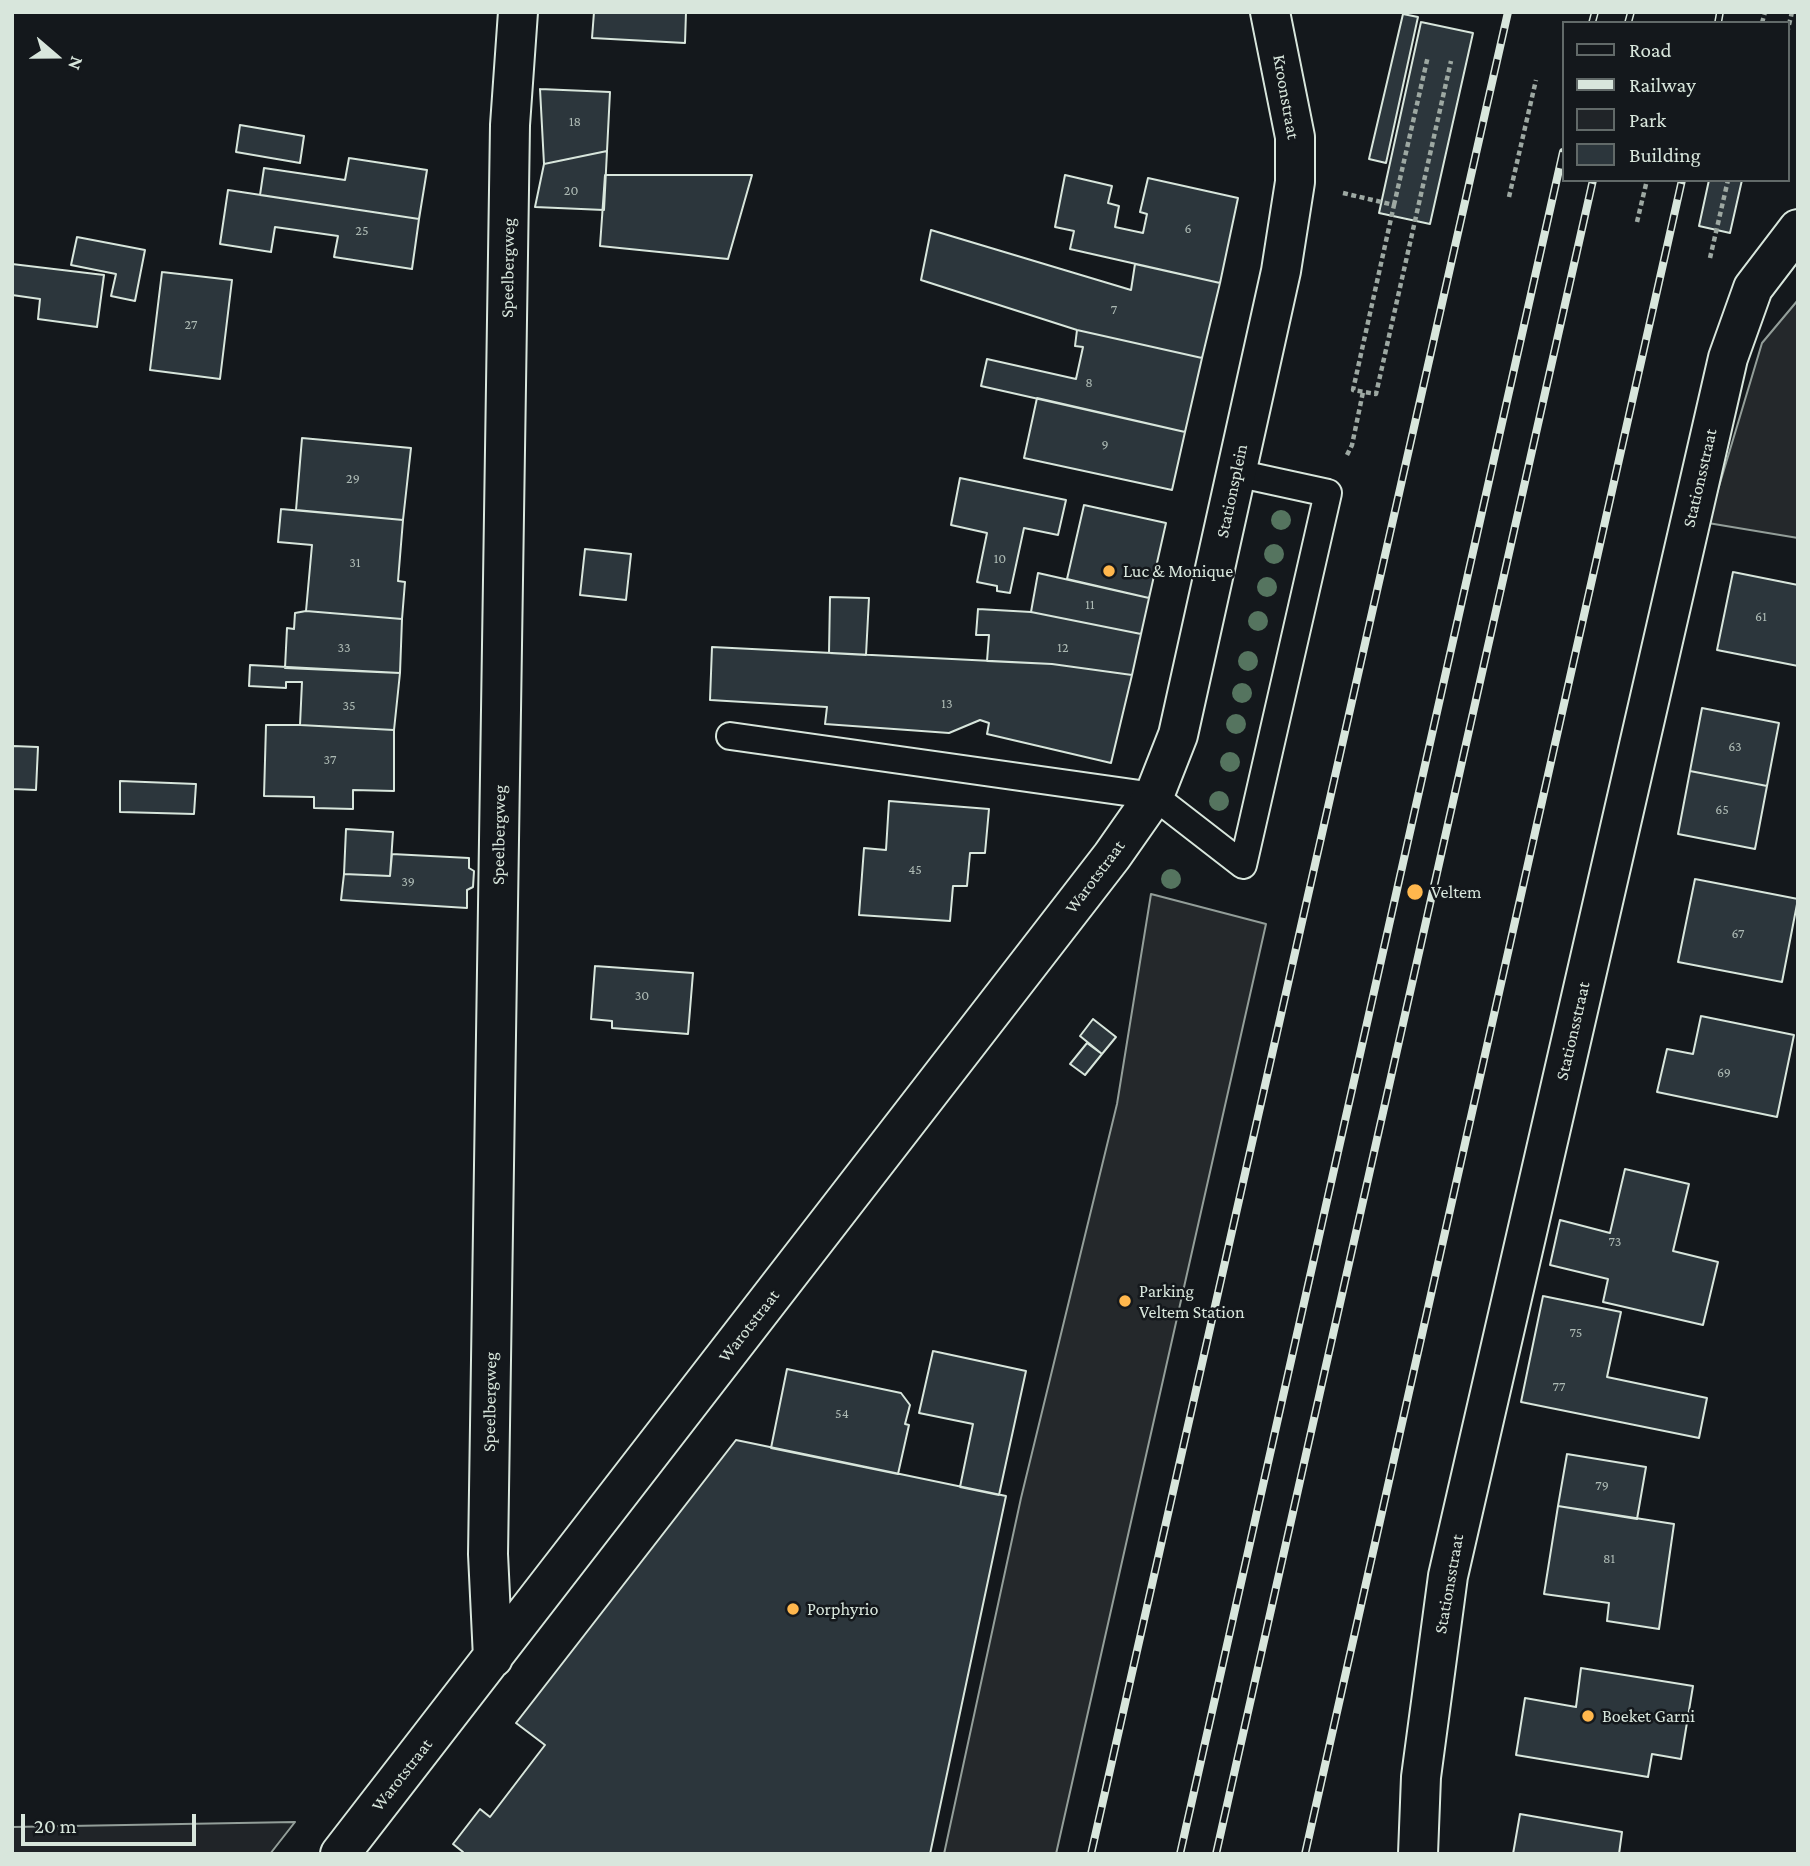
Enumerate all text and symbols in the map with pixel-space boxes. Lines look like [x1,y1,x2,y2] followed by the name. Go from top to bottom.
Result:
[21,21,91,91] north arrow
[1562,21,1789,182] legend
[1629,38,1672,62] text: Road
[1268,53,1304,141] street label: Kroonstraat
[64,54,88,73] text: N
[1629,73,1696,97] text: Railway
[1629,108,1666,132] text: Park
[569,114,581,130] house number: 18
[1629,143,1701,167] text: Building
[564,183,578,199] house number: 20
[496,218,520,318] street label: Speelbergweg
[1184,221,1192,237] house number: 6
[355,223,369,239] house number: 25
[1111,302,1117,318] house number: 7
[185,317,197,333] house number: 27
[1085,375,1093,391] house number: 8
[1678,427,1722,529] street label: Stationsstraat
[1101,437,1109,453] house number: 9
[1212,442,1252,540] street label: Stationsplein
[346,471,360,487] house number: 29
[994,551,1006,567] house number: 10
[349,555,361,571] house number: 31
[1123,560,1233,582] place label: Luc & Monique
[1101,563,1117,579] marker: Luc & Monique
[1085,597,1095,613] house number: 11
[1755,609,1767,625] house number: 61
[337,640,351,656] house number: 33
[1057,640,1069,656] house number: 12
[941,696,953,712] house number: 13
[342,698,356,714] house number: 35
[1728,739,1742,755] house number: 63
[324,752,336,768] house number: 37
[487,785,511,885] street label: Speelbergweg
[1715,802,1729,818] house number: 65
[1060,836,1130,918] street label: Warotstraat
[908,862,922,878] house number: 45
[401,874,415,890] house number: 39
[1431,881,1481,903] place label: Veltem
[1405,882,1425,902] marker: Veltem
[1731,926,1745,942] house number: 67
[1551,980,1595,1082] street label: Stationsstraat
[635,988,649,1004] house number: 30
[1717,1065,1731,1081] house number: 69
[1609,1234,1621,1250] house number: 73
[1139,1280,1245,1322] place label: Parking Veltem Station
[714,1285,784,1367] street label: Warotstraat
[1117,1293,1133,1309] marker: Parking Veltem Station
[1570,1325,1582,1341] house number: 75
[478,1352,502,1452] street label: Speelbergweg
[1553,1379,1565,1395] house number: 77
[835,1406,849,1422] house number: 54
[1595,1478,1609,1494] house number: 79
[1430,1533,1468,1635] street label: Stationsstraat
[1603,1551,1615,1567] house number: 81
[807,1598,878,1620] place label: Porphyrio
[785,1601,801,1617] marker: Porphyrio
[1602,1705,1695,1727] place label: Boeket Garni
[1580,1708,1596,1724] marker: Boeket Garni
[367,1734,437,1816] street label: Warotstraat
[24,1800,200,1844] scale bar
[34,1814,77,1838] text: 20 m

